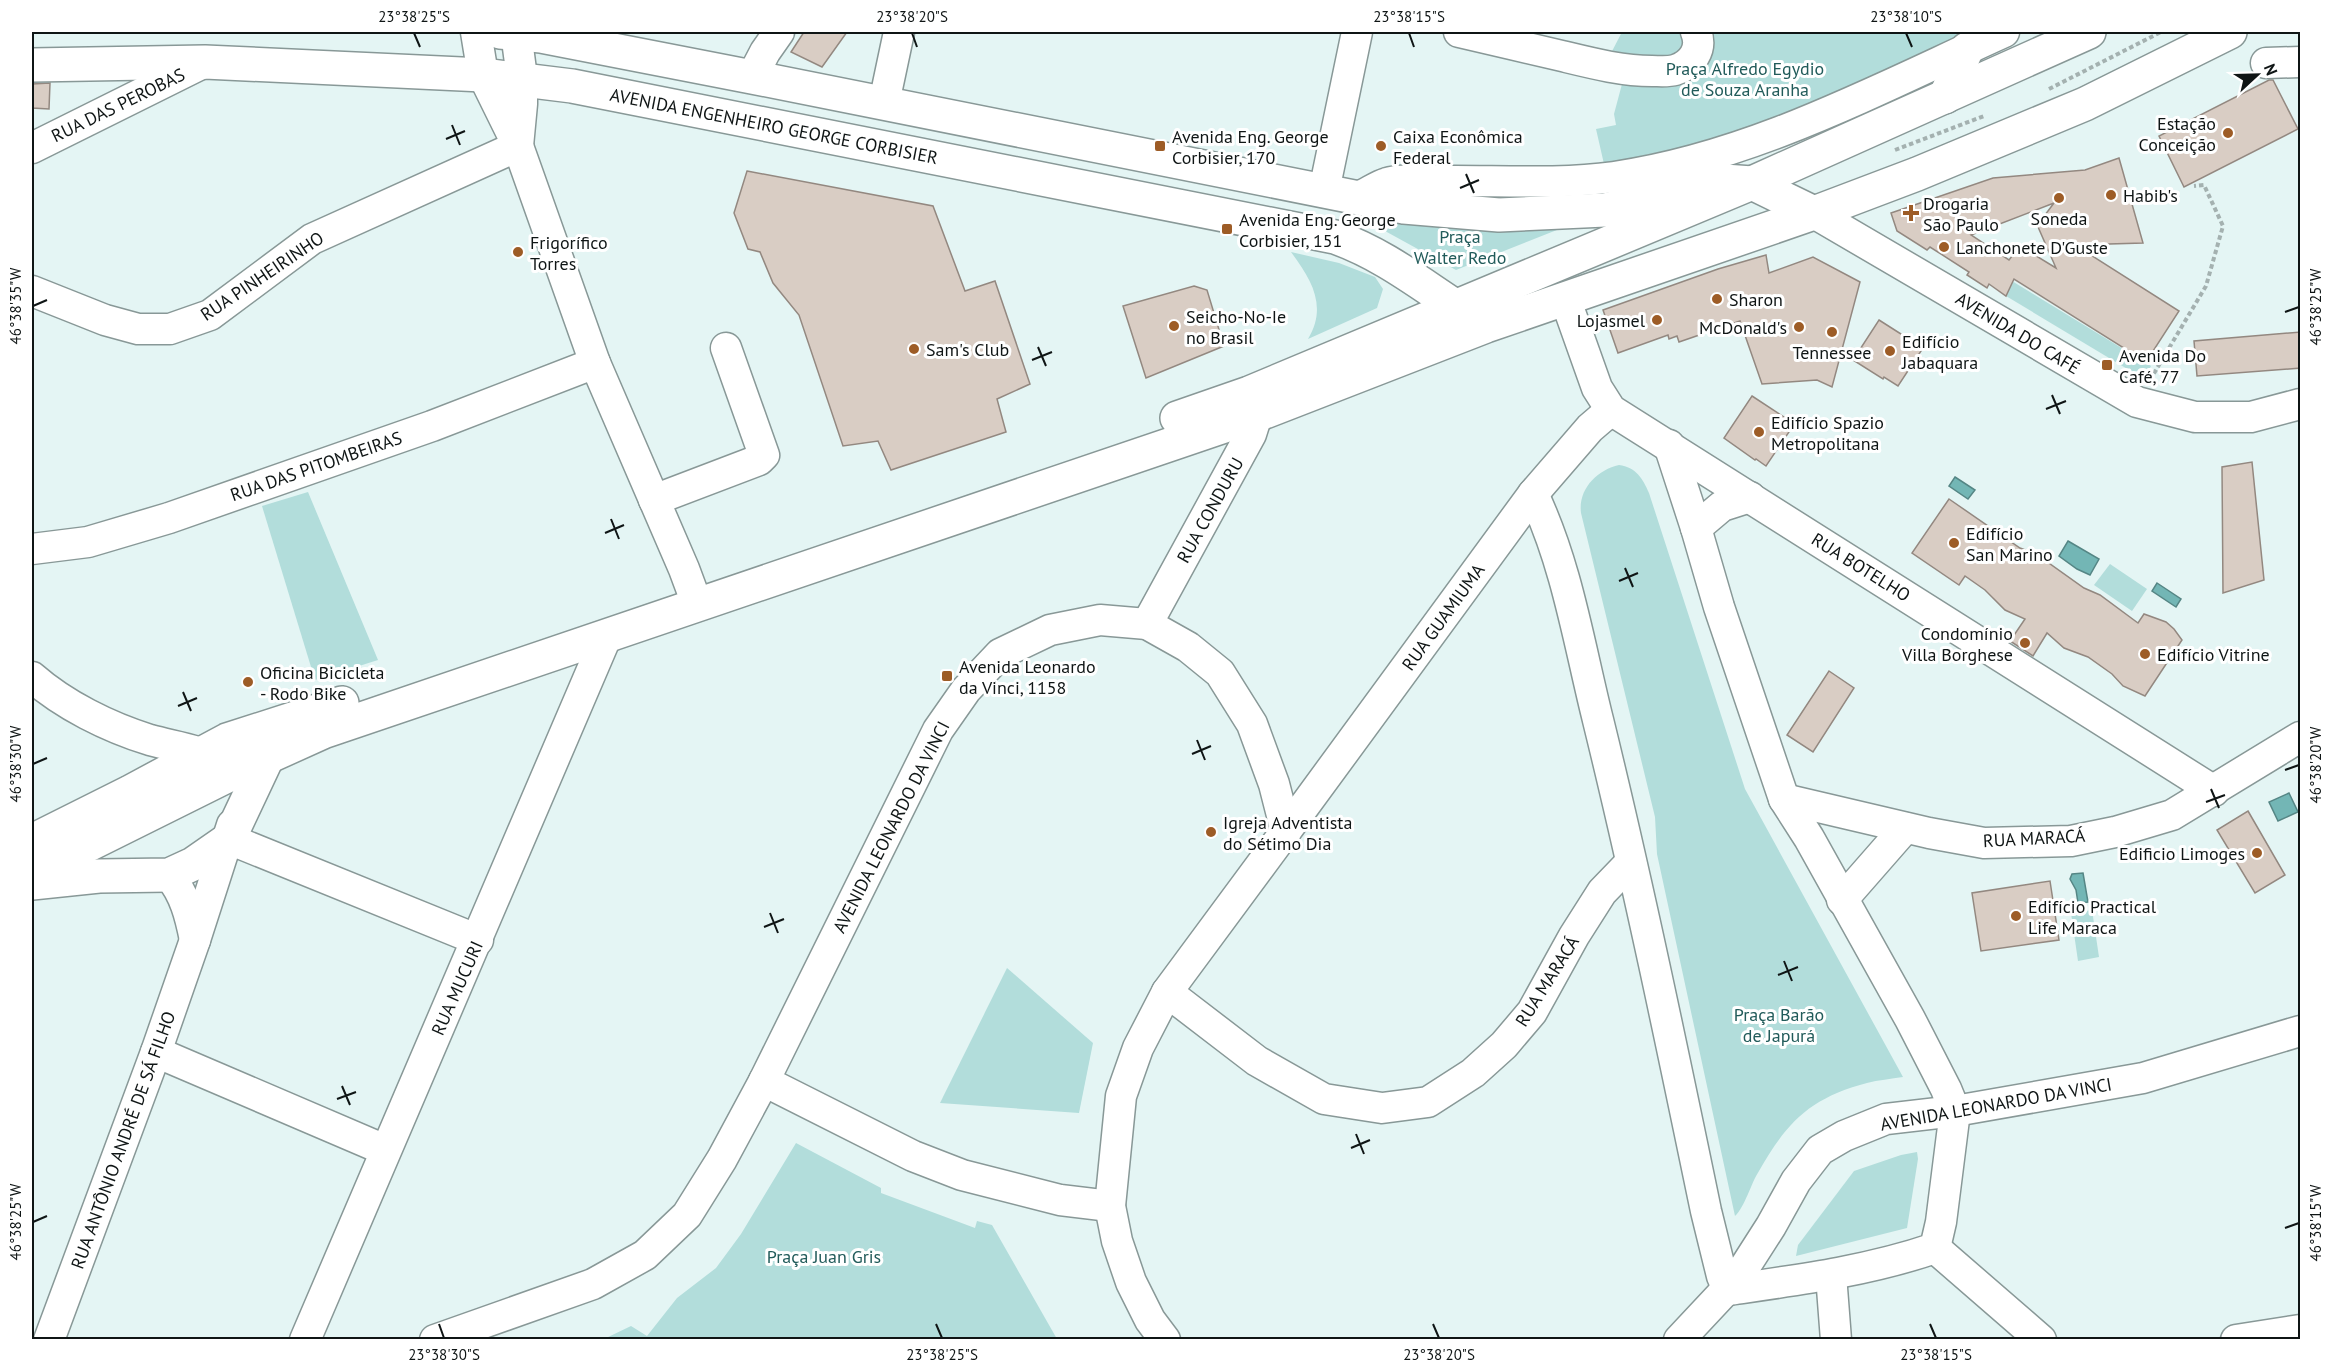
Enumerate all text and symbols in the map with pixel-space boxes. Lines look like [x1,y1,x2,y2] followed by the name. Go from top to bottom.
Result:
[378,7,450,26] text: 23°38'25"S
[876,7,948,26] text: 23°38'20"S
[1373,7,1445,26] text: 23°38'15"S
[1870,7,1942,26] text: 23°38'10"S
[2227,45,2287,105] north arrow
[1666,57,1824,101] park label: Praça Alfredo Egydio de Souza Aranha
[2260,61,2282,78] text: N
[47,63,189,147] street label: RUA DAS PEROBAS
[608,83,940,169] street label: AVENIDA ENGENHEIRO GEORGE CORBISIER
[2138,112,2216,156] place label: Estação Conceição
[1172,125,1329,169] place label: Avenida Eng. George Corbisier, 170
[1393,125,1523,169] place label: Caixa Econômica Federal
[2221,126,2235,140] marker: Estação Conceição
[1153,139,1167,153] marker: Avenida Eng. George Corbisier, 170
[1374,139,1388,153] marker: Caixa Econômica Federal
[2123,184,2178,207] place label: Habib's
[2104,188,2118,202] marker: Habib's
[2052,191,2066,205] marker: Soneda
[1923,192,1999,236] place label: Drogaria São Paulo
[1904,206,1918,220] marker: Drogaria São Paulo
[2031,207,2087,230] place label: Soneda
[1239,208,1396,252] place label: Avenida Eng. George Corbisier, 151
[1220,222,1234,236] marker: Avenida Eng. George Corbisier, 151
[1414,225,1506,269] park label: Praça Walter Redo
[196,226,328,326] street label: RUA PINHEIRINHO
[530,231,608,275] place label: Frigorífico Torres
[1956,236,2108,259] place label: Lanchonete D'Guste
[1937,240,1951,254] marker: Lanchonete D'Guste
[511,245,525,259] marker: Frigorífico Torres
[6,267,25,344] text: 46°38'35"W
[2306,268,2325,345] text: 46°38'25"W
[1952,287,2084,379] street label: AVENIDA DO CAFÉ
[1729,288,1783,311] place label: Sharon
[1710,292,1724,306] marker: Sharon
[1186,305,1286,349] place label: Seicho-No-Ie no Brasil
[1577,309,1646,332] place label: Lojasmel
[1650,313,1664,327] marker: Lojasmel
[1699,316,1787,339] place label: McDonald's
[1167,319,1181,333] marker: Seicho-No-Ie no Brasil
[1792,320,1806,334] marker: McDonald's
[1825,325,1839,339] marker: Tennessee
[1901,330,1978,374] place label: Edifício Jabaquara
[926,338,1009,361] place label: Sam's Club
[1793,341,1871,364] place label: Tennessee
[907,342,921,356] marker: Sam's Club
[1883,344,1897,358] marker: Edifício Jabaquara
[2119,344,2206,388] place label: Avenida Do Café, 77
[2100,358,2114,372] marker: Avenida Do Café, 77
[1771,411,1884,455] place label: Edifício Spazio Metropolitana
[1752,425,1766,439] marker: Edifício Spazio Metropolitana
[227,426,405,506] street label: RUA DAS PITOMBEIRAS
[1172,453,1248,567] street label: RUA CONDURU
[1966,522,2053,566] place label: Edifício San Marino
[1807,527,1915,607] street label: RUA BOTELHO
[1947,536,1961,550] marker: Edifício San Marino
[1397,559,1490,675] street label: RUA GUAMIUMA
[1901,622,2013,666] place label: Condomínio Villa Borghese
[2018,636,2032,650] marker: Condomínio Villa Borghese
[2157,643,2270,666] place label: Edifício Vitrine
[2138,647,2152,661] marker: Edifício Vitrine
[959,655,1096,699] place label: Avenida Leonardo da Vinci, 1158
[260,661,384,705] place label: Oficina Bicicleta - Rodo Bike
[940,669,954,683] marker: Avenida Leonardo da Vinci, 1158
[241,675,255,689] marker: Oficina Bicicleta - Rodo Bike
[827,717,955,937] street label: AVENIDA LEONARDO DA VINCI
[6,725,25,802] text: 46°38'30"W
[2306,726,2325,803] text: 46°38'20"W
[1223,811,1352,855] place label: Igreja Adventista do Sétimo Dia
[1982,824,2086,852] street label: RUA MARACÁ
[1204,825,1218,839] marker: Igreja Adventista do Sétimo Dia
[2119,842,2245,865] place label: Edificio Limoges
[2250,846,2264,860] marker: Edificio Limoges
[2028,895,2157,939] place label: Edifício Practical Life Maraca
[2009,909,2023,923] marker: Edifício Practical Life Maraca
[1510,931,1584,1031] street label: RUA MARACÁ
[426,937,488,1039] street label: RUA MUCURI
[1734,1003,1824,1047] park label: Praça Barão de Japurá
[66,1008,180,1272] street label: RUA ANTÔNIO ANDRÉ DE SÁ FILHO
[1878,1072,2114,1136] street label: AVENIDA LEONARDO DA VINCI
[6,1183,25,1260] text: 46°38'25"W
[2306,1184,2325,1261] text: 46°38'15"W
[767,1245,881,1268] park label: Praça Juan Gris
[408,1345,480,1364] text: 23°38'30"S
[906,1345,978,1364] text: 23°38'25"S
[1403,1345,1475,1364] text: 23°38'20"S
[1900,1345,1972,1364] text: 23°38'15"S

